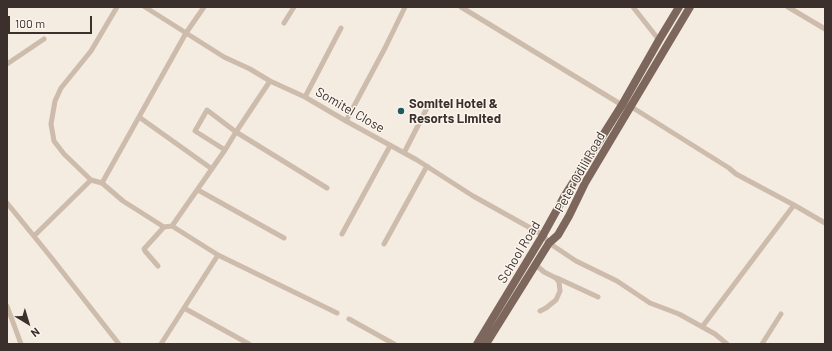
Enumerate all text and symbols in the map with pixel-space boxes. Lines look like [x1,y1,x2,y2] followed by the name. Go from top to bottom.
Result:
[10,8,94,34] scale bar
[15,16,45,30] text: 100 m
[313,84,387,136] street label: Somitel Close
[409,96,501,127] place label: Somitel Hotel & Resorts Limited
[396,106,406,116] marker: Somitel Hotel & Resorts Limited
[552,129,608,215] street label: Peter Odili Road
[494,218,544,286] street label: School Road
[8,303,48,343] north arrow
[29,325,43,340] text: N

